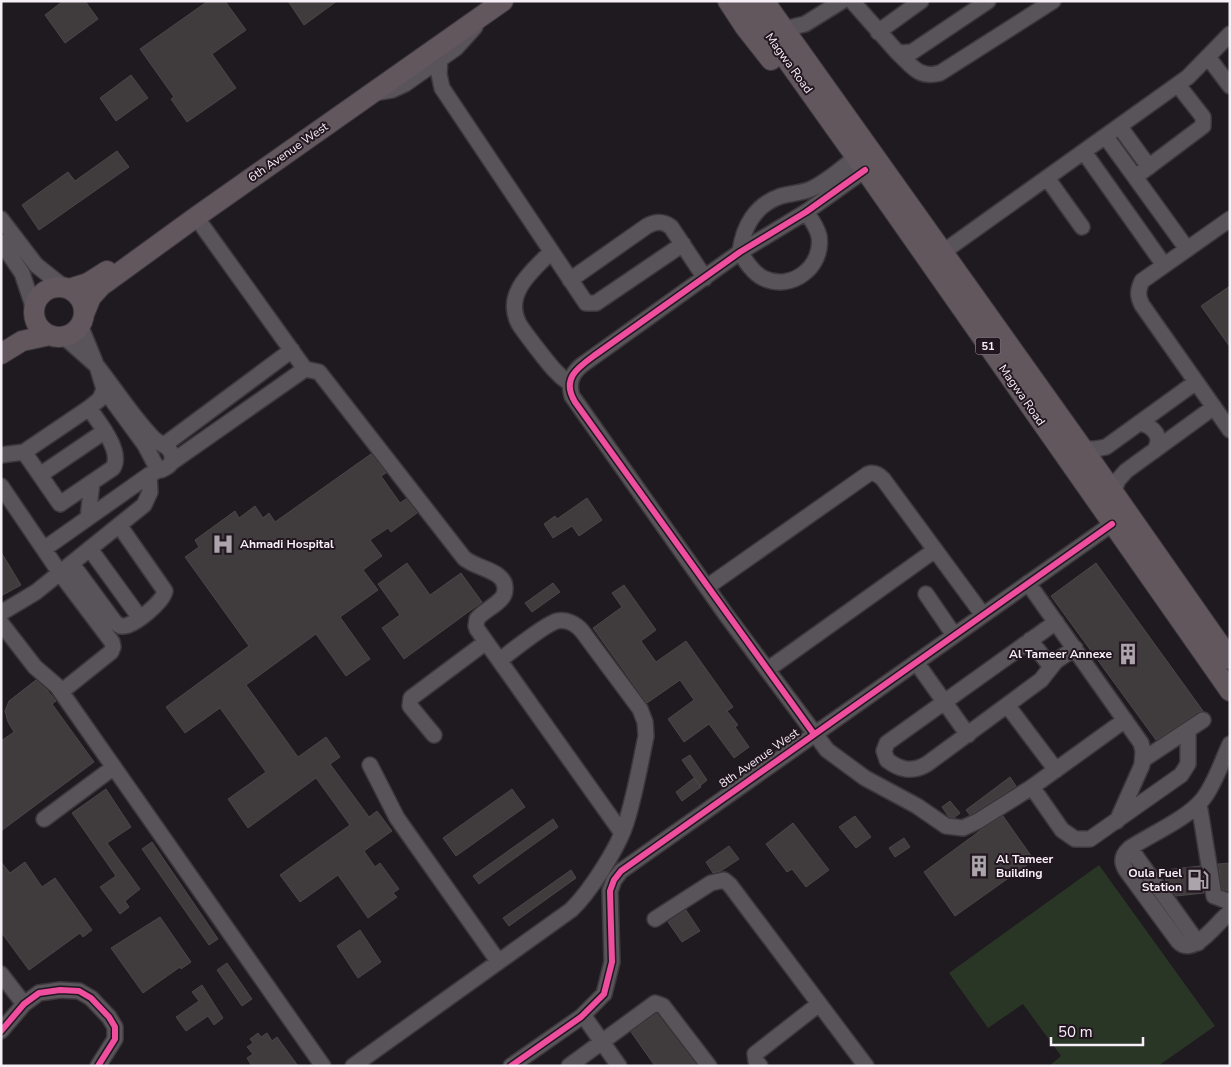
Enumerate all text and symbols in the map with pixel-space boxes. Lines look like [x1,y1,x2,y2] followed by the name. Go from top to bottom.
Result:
[762,30,816,96] street label: Magwa Road
[245,118,332,186] street label: 6th Avenue West
[976,338,1000,354] road number: 51
[995,361,1049,429] street label: Magwa Road
[210,531,236,557] hospital icon: Ahmadi Hospital
[240,536,334,552] place label: Ahmadi Hospital
[1115,641,1141,667] building icon: Al Tameer Annexe
[1009,646,1112,662] place label: Al Tameer Annexe
[716,724,803,792] street label: 8th Avenue West
[996,851,1054,881] place label: Al Tameer Building
[966,853,992,879] building icon: Al Tameer Building
[1128,865,1182,895] place label: Oula Fuel Station
[1185,867,1211,893] fuel station icon: Oula Fuel Station
[1051,1014,1144,1046] scale bar
[1058,1022,1093,1042] text: 50 m

